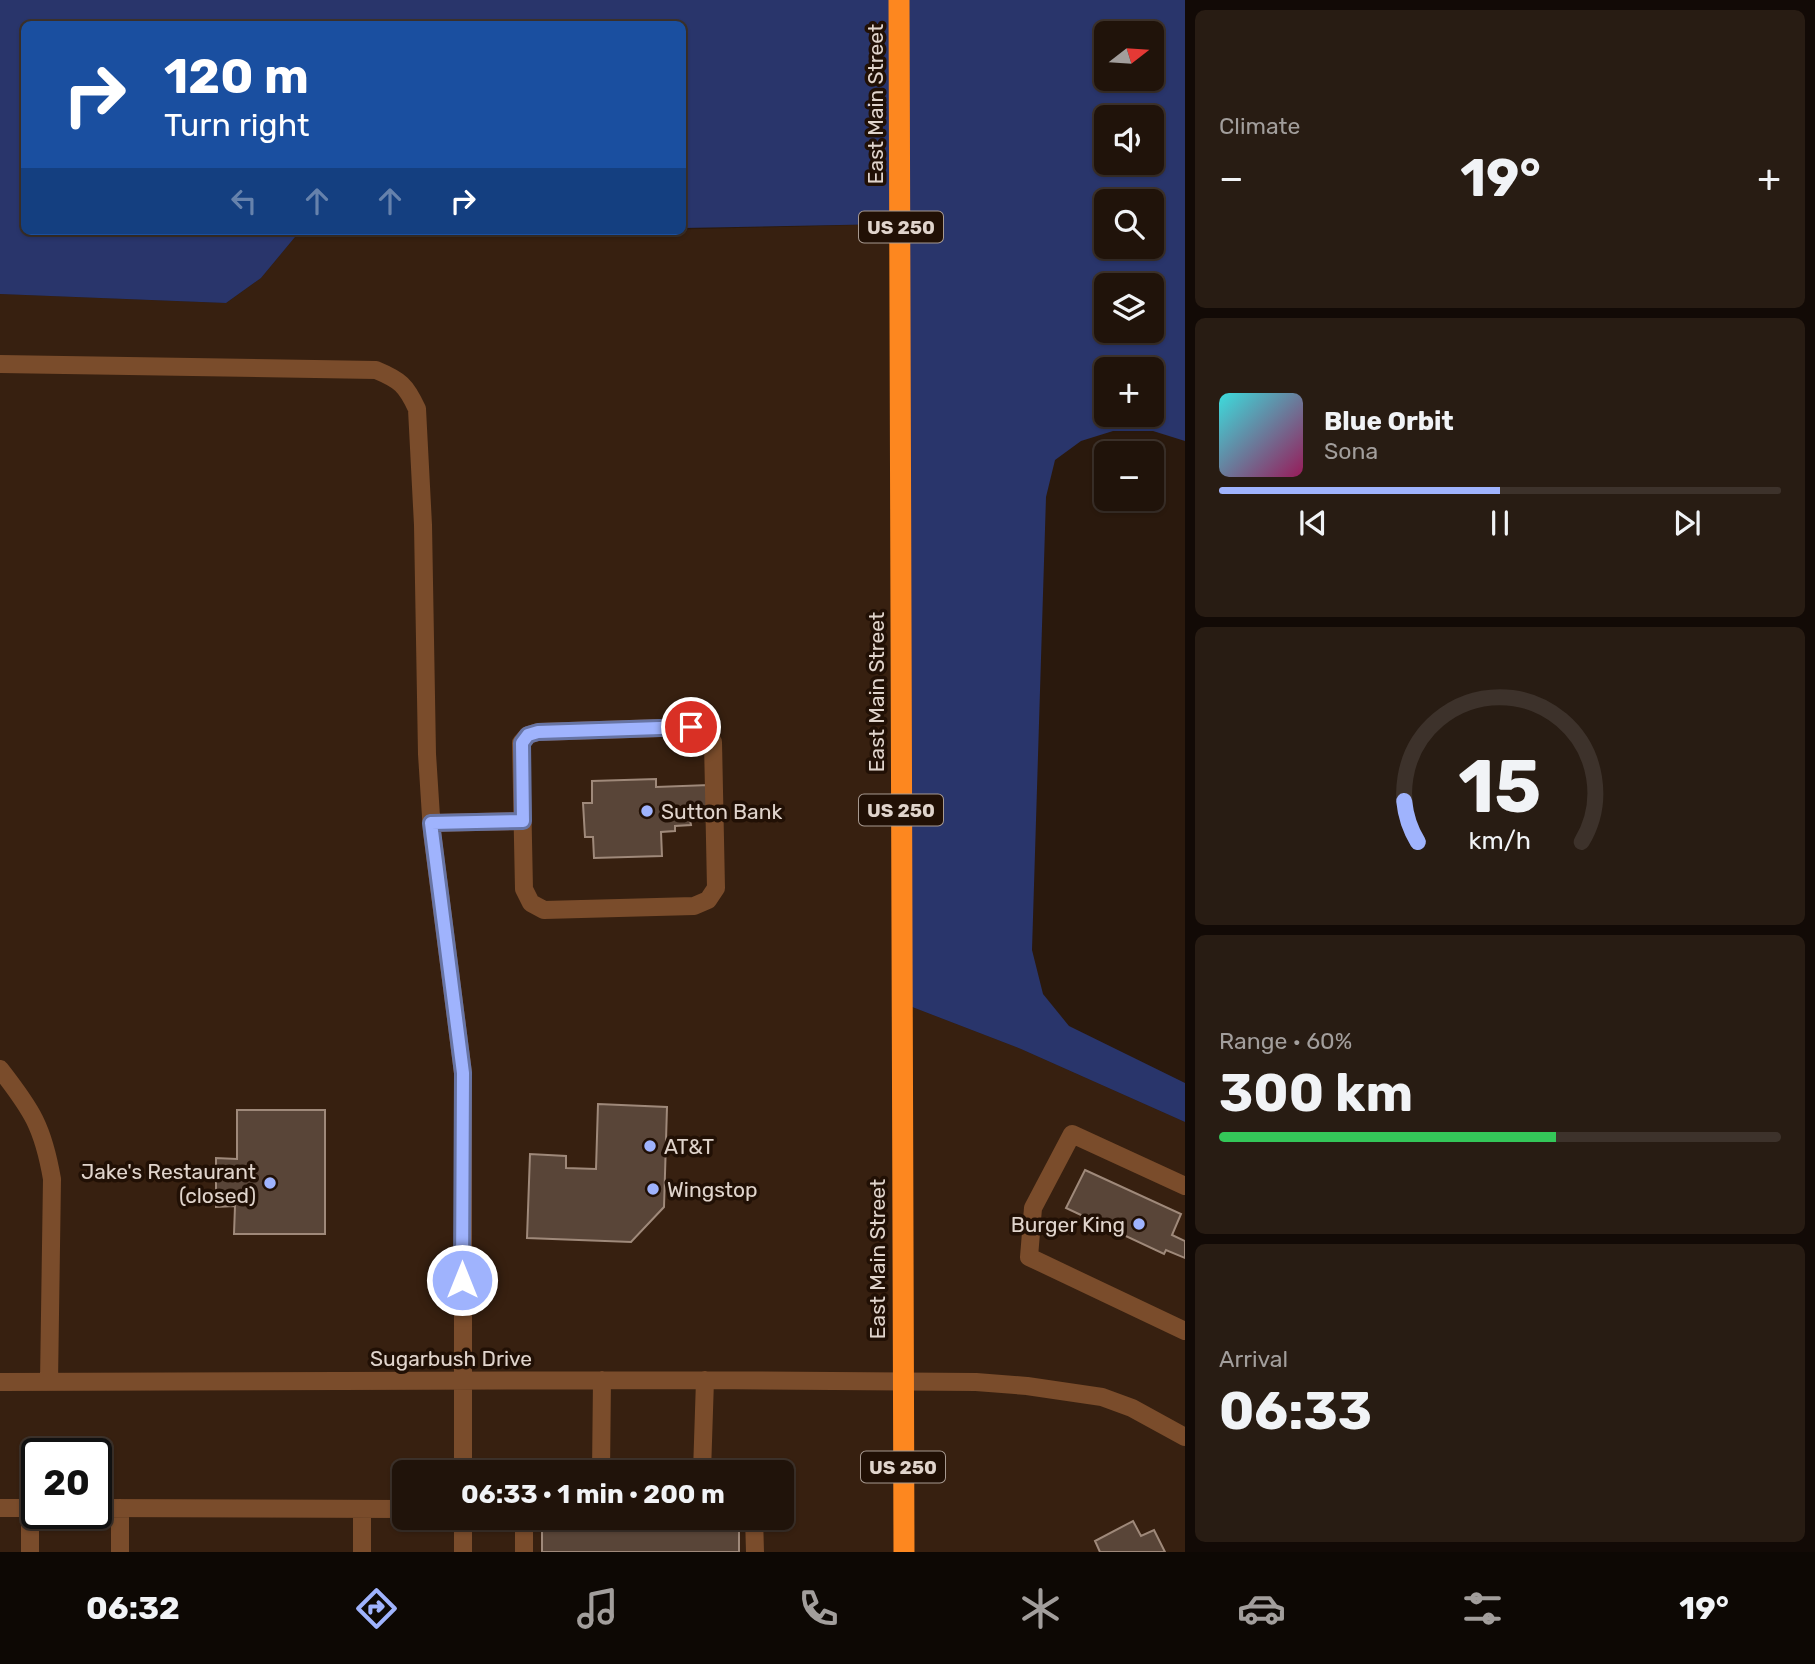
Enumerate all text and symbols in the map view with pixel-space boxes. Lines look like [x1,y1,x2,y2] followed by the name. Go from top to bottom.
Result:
[1094,21,1164,91] north arrow
[1094,21,1164,511] map controls
[863,24,888,184] street label: East Main Street
[164,47,309,105] text: 120 m
[49,49,140,140] icon: right
[1094,105,1164,175] button: sound
[164,106,309,144] text: Turn right
[1219,112,1300,140] text: Climate
[1460,147,1541,209] text: 19°
[1219,155,1244,201] text: −
[1757,155,1781,201] text: +
[225,182,263,220] icon: left
[298,182,336,220] icon: ahead
[371,182,409,220] icon: ahead
[444,182,482,220] icon: right
[1094,189,1164,259] button: search
[859,212,943,243] road number: US 250
[1094,273,1164,343] button: layers
[1094,357,1164,427] button: +
[1324,406,1454,437] text: Blue Orbit
[1324,437,1378,465] text: Sona
[1094,441,1164,511] button: −
[1294,504,1332,542] icon: previous
[1481,504,1519,542] icon: pause
[1668,504,1706,542] icon: next
[864,612,889,772] street label: East Main Street
[661,697,721,757] pin
[672,708,710,746] icon: arrive
[1458,744,1542,830] text: 15
[859,794,943,825] road number: US 250
[661,799,782,824] place label: Sutton Bank
[639,803,655,819] marker: Sutton Bank
[1469,826,1531,855] text: km/h
[1219,1027,1352,1055] text: Range · 60%
[1219,1062,1413,1124] text: 300 km
[664,1134,714,1159] place label: AT&T
[642,1138,658,1154] marker: AT&T
[81,1159,256,1208] place label: Jake's Restaurant (closed)
[262,1175,278,1191] marker: Jake's Restaurant (closed)
[667,1177,758,1202] place label: Wingstop
[865,1179,890,1339] street label: East Main Street
[645,1181,661,1197] marker: Wingstop
[1011,1212,1125,1237] place label: Burger King
[1131,1216,1147,1232] marker: Burger King
[425,1243,499,1317] position arrow
[1219,1345,1288,1373] text: Arrival
[370,1346,532,1371] street label: Sugarbush Drive
[1219,1380,1372,1442] text: 06:33
[21,1438,112,1529] speed limit sign: 20
[861,1452,945,1483] road number: US 250
[461,1479,725,1510] text: 06:33 · 1 min · 200 m
[352,1584,401,1633] icon: directions
[573,1584,622,1633] icon: music
[794,1584,843,1633] icon: phone
[1016,1584,1065,1633] icon: climate
[1237,1584,1286,1633] icon: car
[1458,1584,1507,1633] icon: filters
[86,1589,180,1627] text: 06:32
[1679,1589,1729,1627] text: 19°

